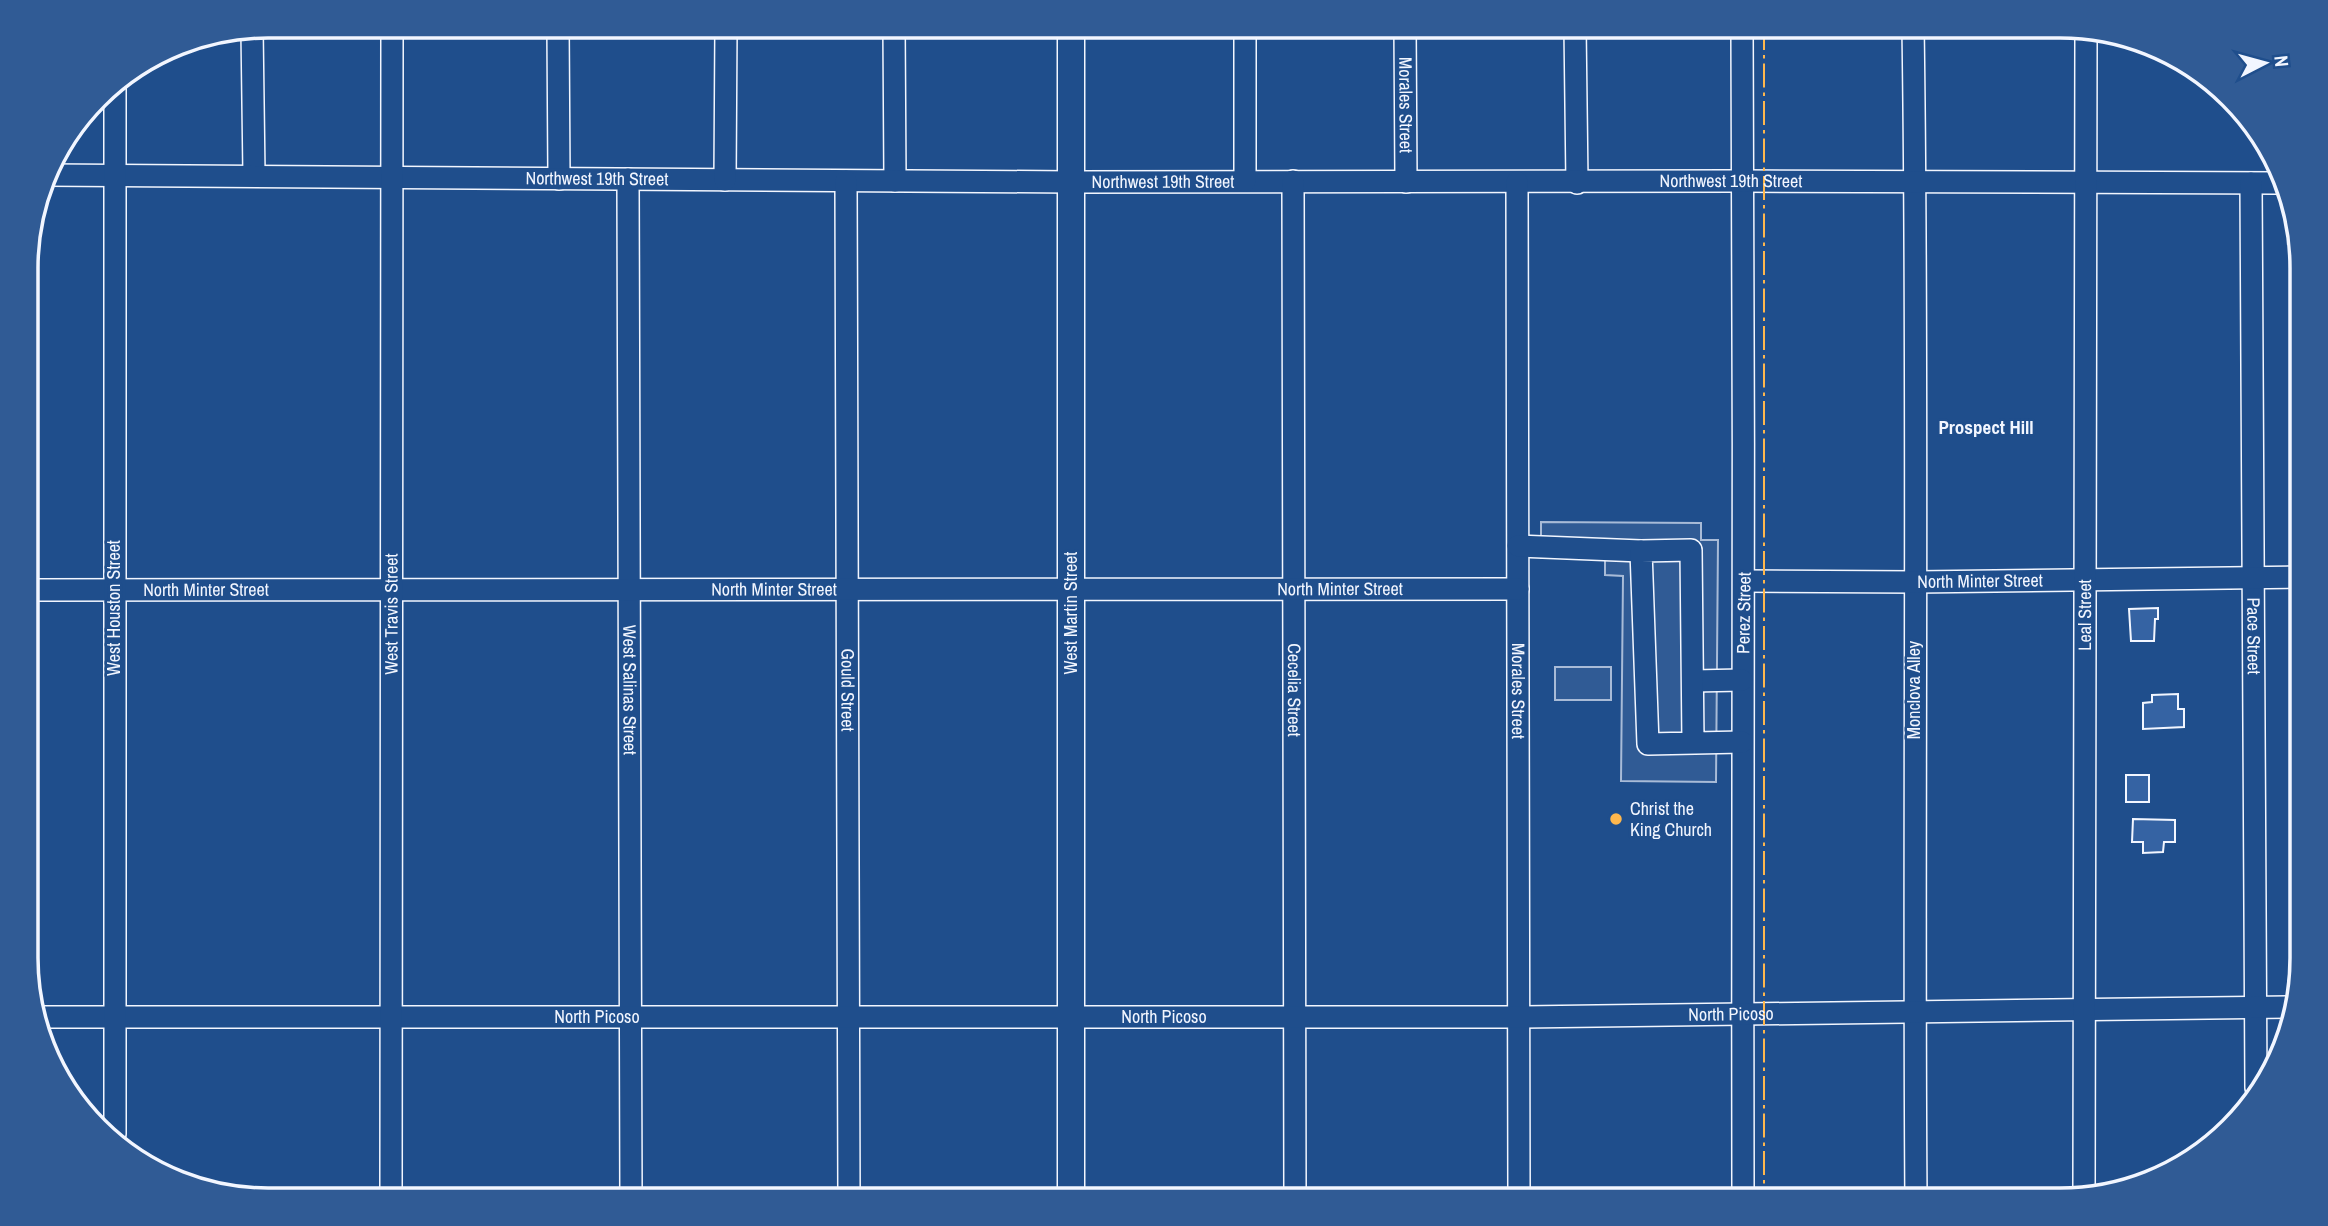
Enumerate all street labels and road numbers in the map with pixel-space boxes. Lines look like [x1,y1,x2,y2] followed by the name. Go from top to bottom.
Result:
[1393,57,1419,153] street label: Morales Street
[525,165,669,191] street label: Northwest 19th Street
[1659,168,1802,193] street label: Northwest 19th Street
[1091,169,1234,194] street label: Northwest 19th Street
[101,540,126,676] street label: West Houston Street
[1058,552,1083,674] street label: West Martin Street
[378,553,404,675] street label: West Travis Street
[1917,567,2043,594] street label: North Minter Street
[1730,572,1757,654] street label: Perez Street
[711,576,837,602] street label: North Minter Street
[1277,576,1403,601] street label: North Minter Street
[143,577,269,602] street label: North Minter Street
[2072,579,2097,651] street label: Leal Street
[2241,597,2267,675] street label: Pace Street
[617,625,643,755] street label: West Salinas Street
[1901,640,1926,739] street label: Monclova Alley
[1282,643,1307,737] street label: Cecelia Street
[1506,643,1531,739] street label: Morales Street
[835,648,861,732] street label: Gould Street
[1688,1001,1774,1027] street label: North Picoso
[554,1004,640,1029] street label: North Picoso
[1121,1004,1207,1029] street label: North Picoso

